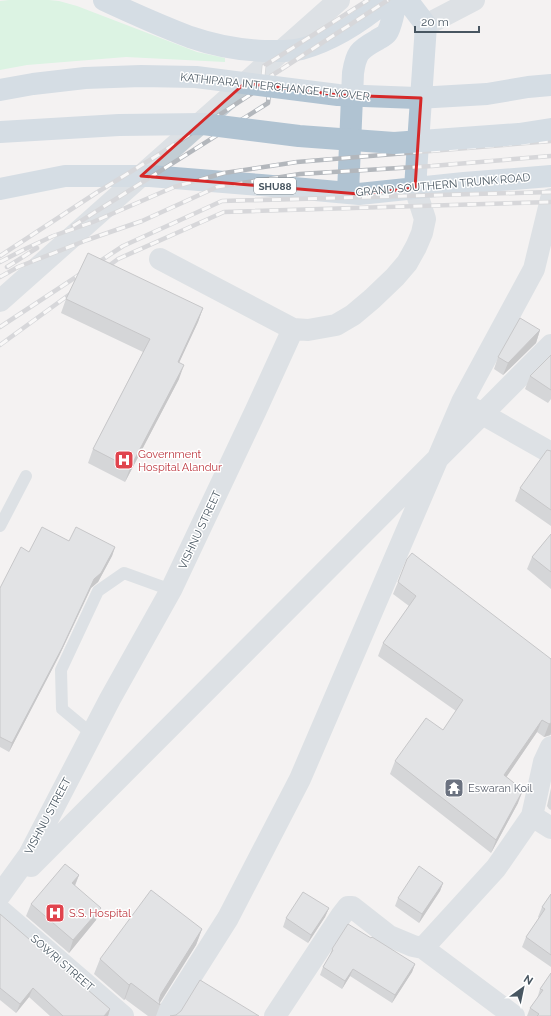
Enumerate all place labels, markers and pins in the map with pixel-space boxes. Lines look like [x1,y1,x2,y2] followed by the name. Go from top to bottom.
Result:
[138,448,222,474] place label: Government Hospital Alandur
[113,449,135,471] hospital icon: Government Hospital Alandur
[443,777,465,799] temple icon: Eswaran Koil
[468,782,532,795] place label: Eswaran Koil
[44,902,66,924] hospital icon: S.S. Hospital
[69,907,131,920] place label: S.S. Hospital

